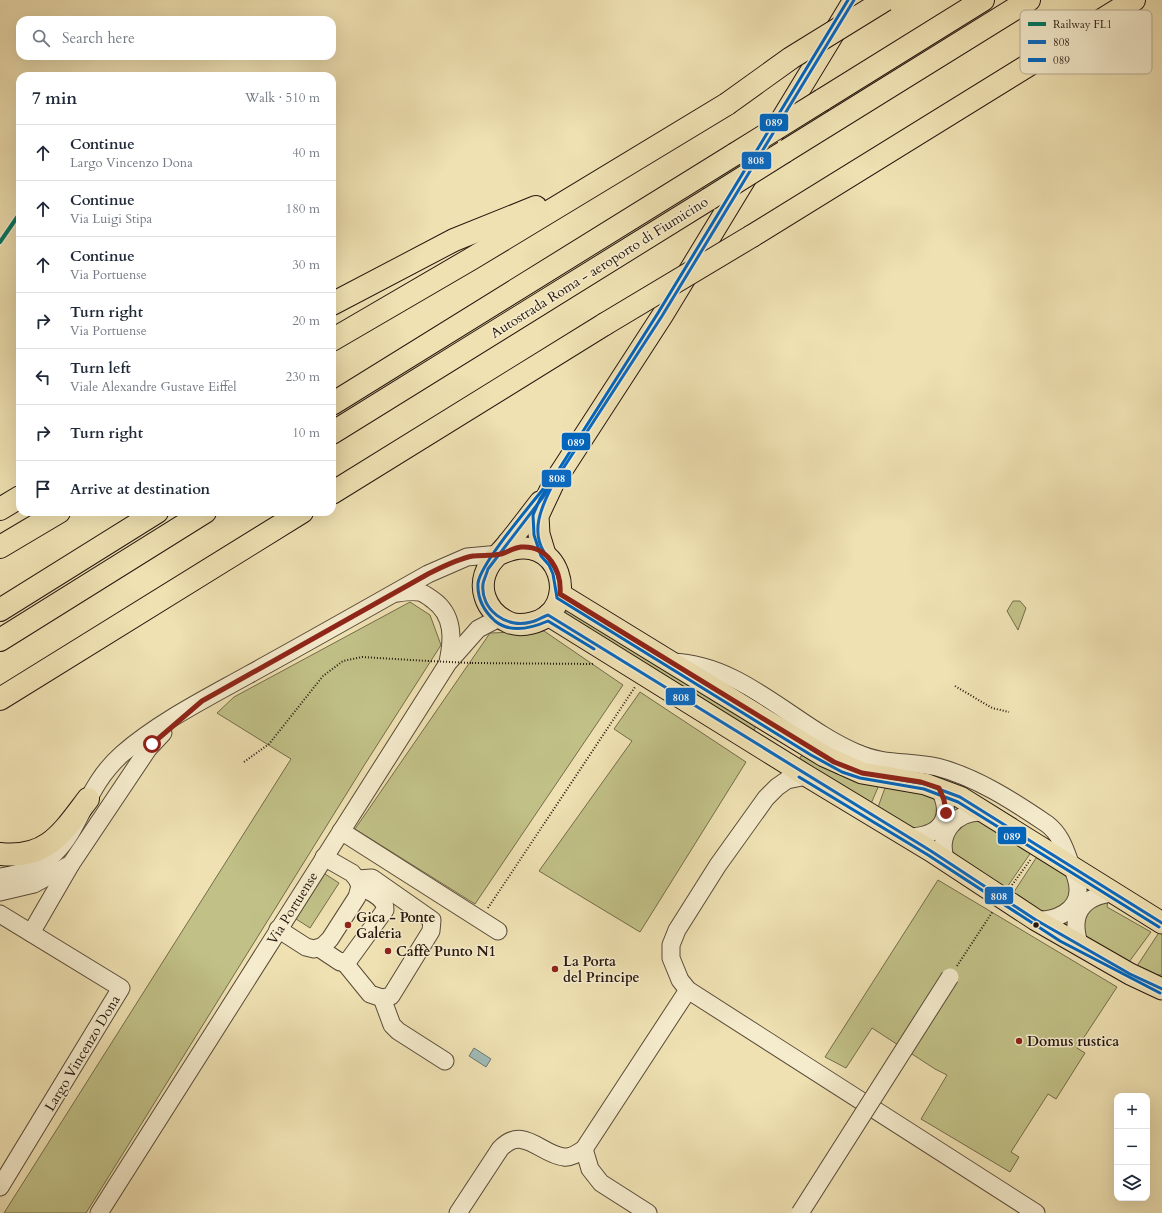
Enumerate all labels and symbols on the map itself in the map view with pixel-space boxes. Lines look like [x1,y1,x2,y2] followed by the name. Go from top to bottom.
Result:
[1020,10,1152,74] legend
[1053,17,1112,32] text: Railway FL1
[1053,35,1070,50] text: 808
[1053,53,1070,68] text: 089
[759,113,789,132] line badge: 089
[766,115,783,130] text: 089
[741,151,772,170] line badge: 808
[748,153,764,168] text: 808
[487,192,712,343] street label: Autostrada Roma - aeroporto di Fiumicino
[561,432,591,451] line badge: 089
[568,435,585,450] text: 089
[541,469,572,488] line badge: 808
[549,471,565,486] text: 808
[665,687,696,706] line badge: 808
[673,690,689,705] text: 808
[143,735,161,753] route start
[937,804,955,822] route end
[997,826,1027,845] line badge: 089
[1004,829,1021,844] text: 089
[263,868,322,948] street label: Via Portuense
[984,886,1014,905] line badge: 808
[991,889,1007,904] text: 808
[356,908,436,943] place label: Gica - Ponte Galeria
[343,920,353,930] marker: Gica - Ponte Galeria
[1031,920,1041,930] unlabelled marker
[396,942,496,961] place label: Caffè Punto N1
[383,946,393,956] marker: Caffè Punto N1
[563,952,639,987] place label: La Porta del Principe
[550,964,560,974] marker: La Porta del Principe
[40,992,125,1115] street label: Largo Vincenzo Dona
[1027,1032,1119,1051] place label: Domus rustica
[1014,1036,1024,1046] marker: Domus rustica

